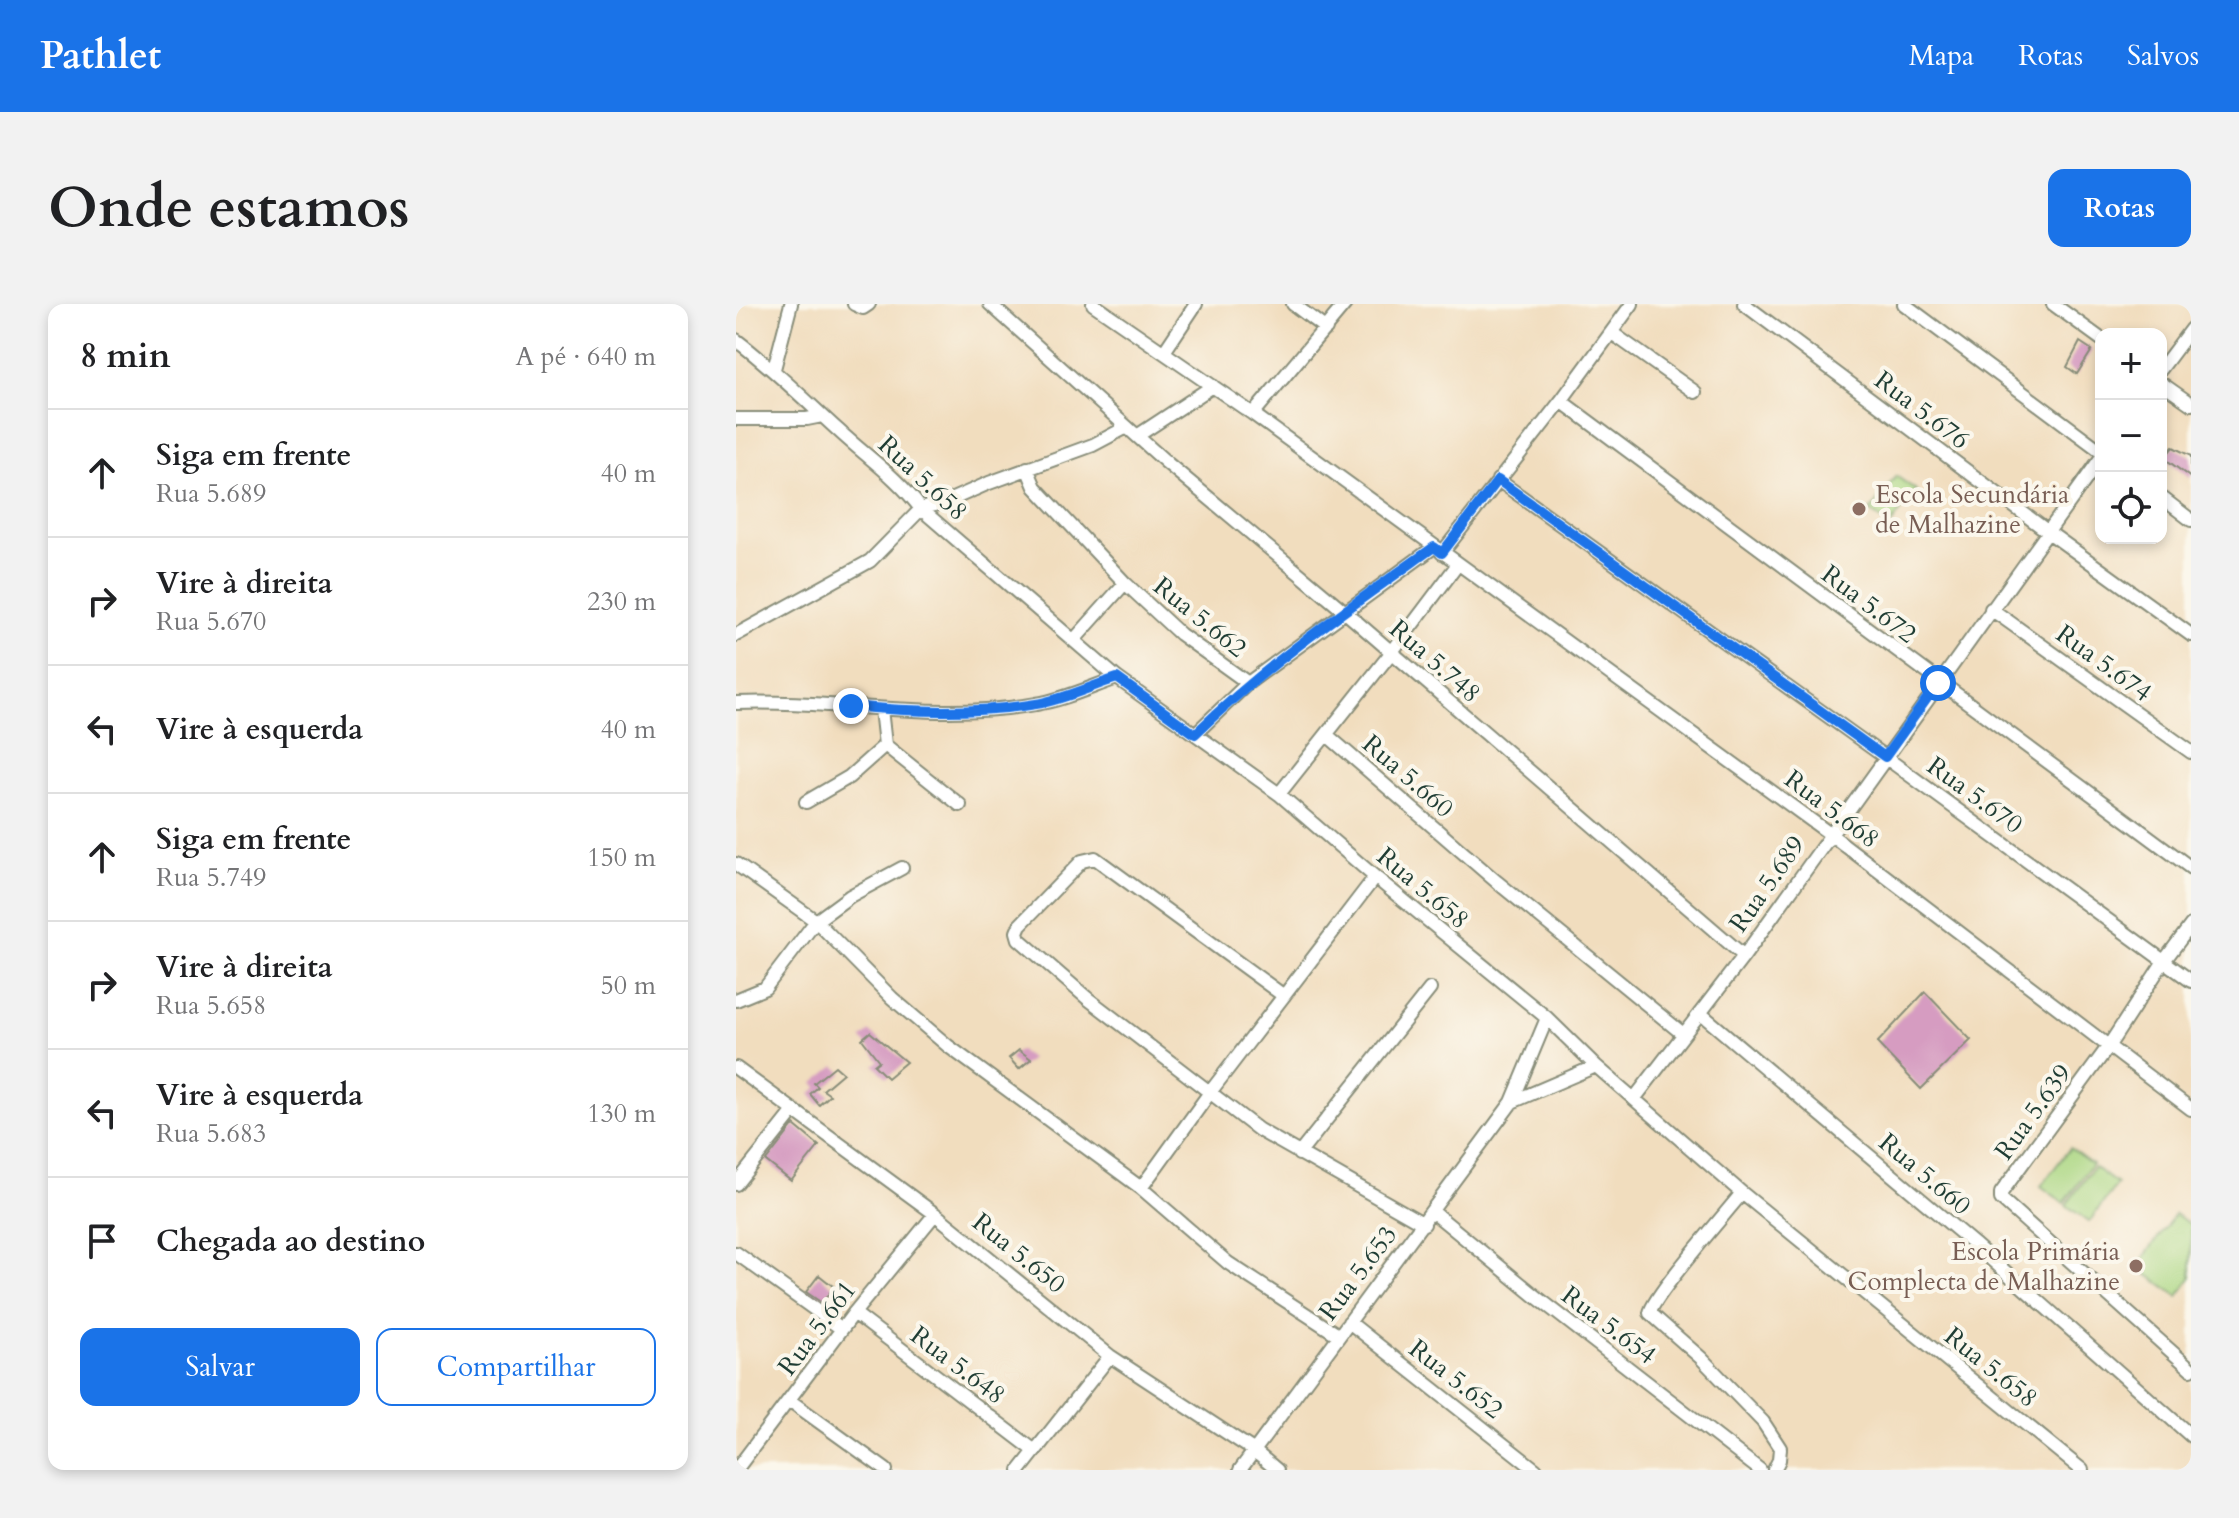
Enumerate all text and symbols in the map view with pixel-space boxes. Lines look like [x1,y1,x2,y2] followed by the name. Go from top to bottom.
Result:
[40,30,161,82] text: Pathlet
[1909,37,1974,75] text: Mapa
[2018,37,2083,75] text: Rotas
[2127,37,2199,75] text: Salvos
[2048,169,2191,247] button: Rotas
[48,171,410,246] text: Onde estamos
[2095,328,2167,544] map controls
[2095,328,2167,400] button: +
[80,333,171,379] text: 8 min
[515,339,656,374] text: A pé · 640 m
[1867,363,1977,457] street label: Rua 5.676
[2095,400,2167,472] button: −
[871,428,975,528] street label: Rua 5.658
[156,435,351,476] text: Siga em frente
[80,451,124,495] icon: ahead
[600,456,656,491] text: 40 m
[2095,472,2167,544] button: locate
[156,476,266,511] text: Rua 5.689
[1875,477,2069,542] place label: Escola Secundária de Malhazine
[1850,500,1868,518] marker: Escola Secundária de Malhazine
[1814,557,1924,651] street label: Rua 5.672
[156,563,333,604] text: Vire à direita
[1146,569,1254,665] street label: Rua 5.662
[80,579,124,623] icon: right
[587,584,656,619] text: 230 m
[156,604,266,639] text: Rua 5.670
[1382,612,1488,710] street label: Rua 5.748
[2049,616,2159,710] street label: Rua 5.674
[1920,665,1956,701] route start
[833,688,869,724] route end
[80,707,124,751] icon: left
[156,709,363,750] text: Vire à esquerda
[600,712,656,747] text: 40 m
[1355,727,1461,825] street label: Rua 5.660
[1920,748,2030,842] street label: Rua 5.670
[1777,762,1887,856] street label: Rua 5.668
[156,819,351,860] text: Siga em frente
[1721,829,1813,939] street label: Rua 5.689
[80,835,124,879] icon: ahead
[1369,839,1477,937] street label: Rua 5.658
[587,840,656,875] text: 150 m
[156,860,266,895] text: Rua 5.749
[156,947,333,988] text: Vire à direita
[80,963,124,1007] icon: right
[600,968,656,1003] text: 50 m
[156,988,266,1023] text: Rua 5.658
[1986,1057,2080,1167] street label: Rua 5.639
[156,1075,363,1116] text: Vire à esquerda
[80,1091,124,1135] icon: left
[587,1096,656,1131] text: 130 m
[156,1116,266,1151] text: Rua 5.683
[1871,1125,1979,1223] street label: Rua 5.660
[965,1205,1073,1301] street label: Rua 5.650
[1311,1218,1405,1328] street label: Rua 5.653
[80,1219,124,1263] icon: arrive
[156,1221,425,1262] text: Chegada ao destino
[1848,1234,2120,1299] place label: Escola Primária Complecta de Malhazine
[2127,1257,2145,1275] marker: Escola Primária Complecta de Malhazine
[770,1273,864,1383] street label: Rua 5.661
[1554,1278,1664,1372] street label: Rua 5.654
[903,1318,1013,1412] street label: Rua 5.648
[1937,1319,2045,1415] street label: Rua 5.658
[80,1328,360,1406] button: Salvar
[376,1328,656,1406] button: Compartilhar
[1402,1331,1510,1427] street label: Rua 5.652

